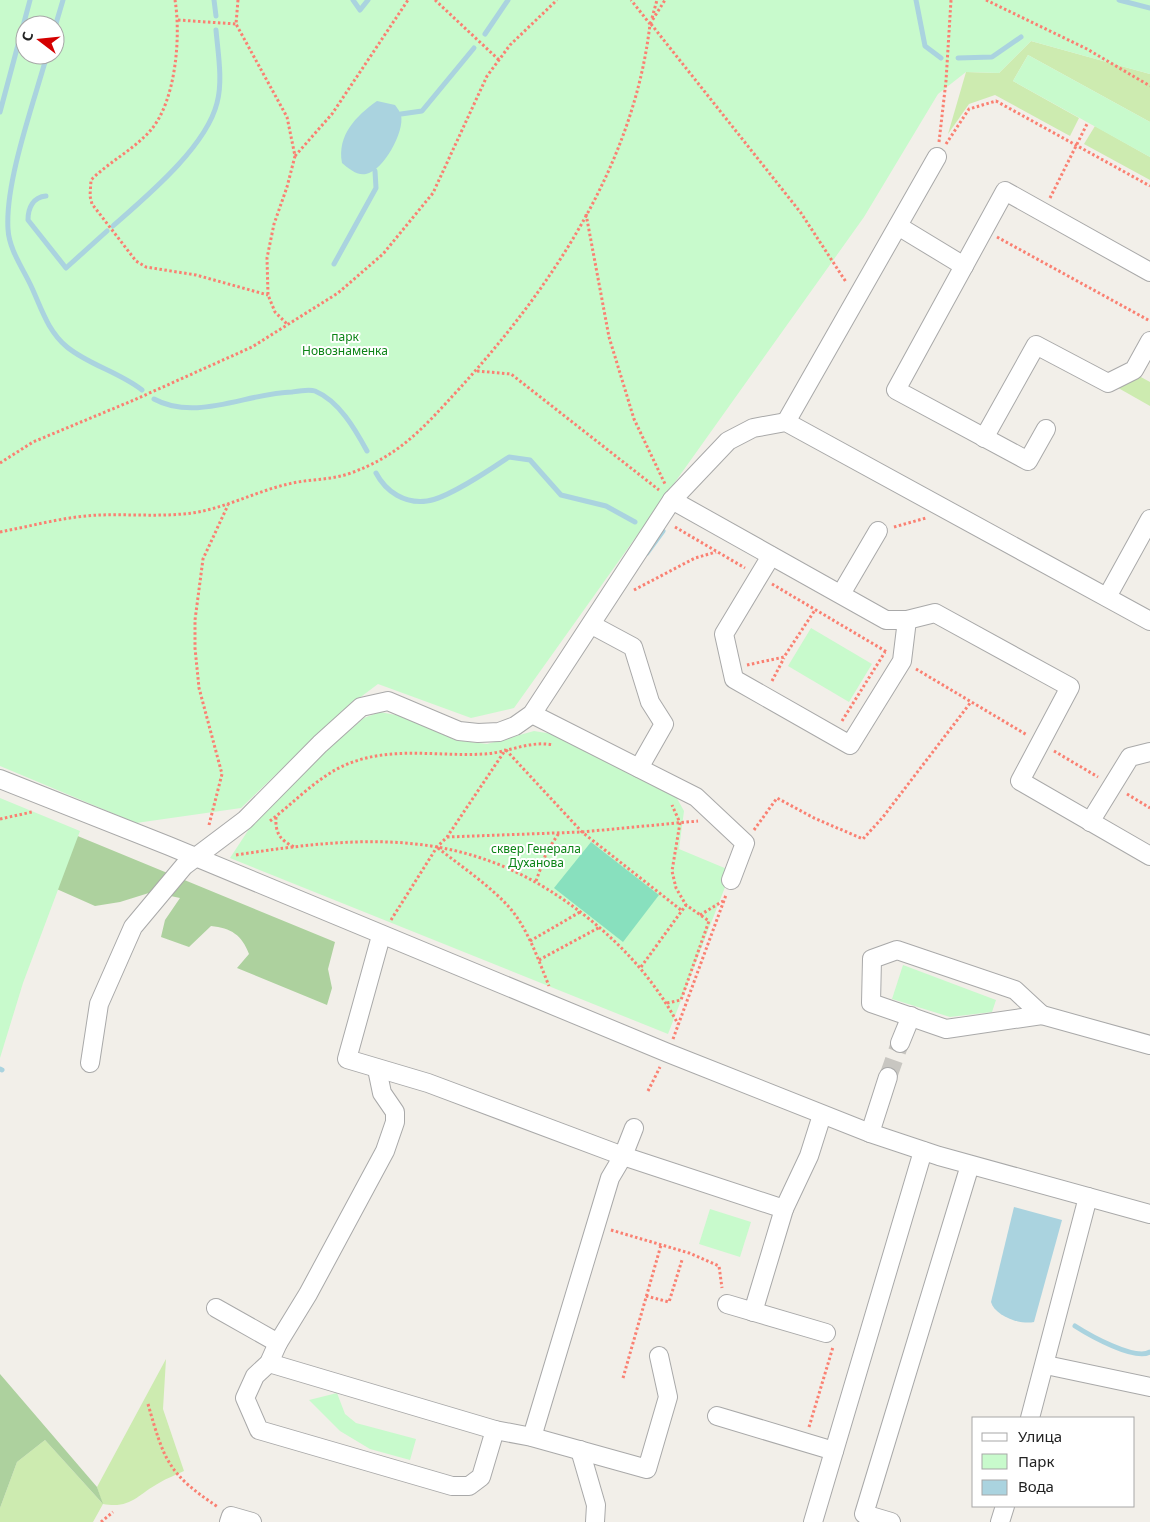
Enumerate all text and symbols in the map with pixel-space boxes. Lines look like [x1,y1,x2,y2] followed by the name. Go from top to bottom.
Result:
[15,15,65,65] north arrow
[17,29,37,43] text: С
[302,328,388,359] park label: парк Новознаменка
[491,840,581,871] park label: сквер Генерала Духанова
[972,1417,1135,1507] legend
[1018,1426,1062,1446] text: Улица
[1018,1451,1054,1471] text: Парк
[1018,1476,1054,1496] text: Вода

